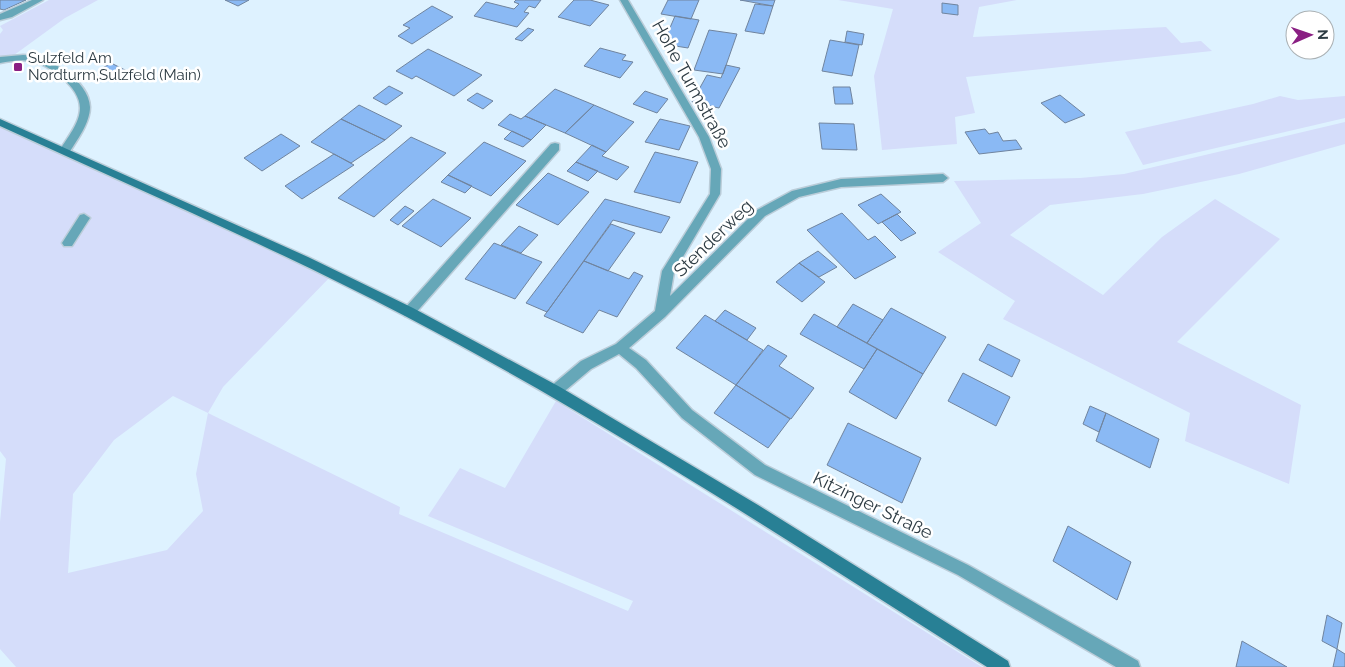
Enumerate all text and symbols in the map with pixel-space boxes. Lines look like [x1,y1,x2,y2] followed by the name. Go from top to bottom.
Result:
[1285,10,1335,60] north arrow
[648,16,736,152] street label: Hohe Turmstraße
[1315,29,1331,40] text: N
[28,49,201,84] place label: Sulzfeld Am Nordturm,Sulzfeld (Main)
[12,61,24,73] marker: Sulzfeld Am Nordturm,Sulzfeld (Main)
[669,195,757,281] street label: Stenderweg
[810,467,937,543] street label: Kitzinger Straße

